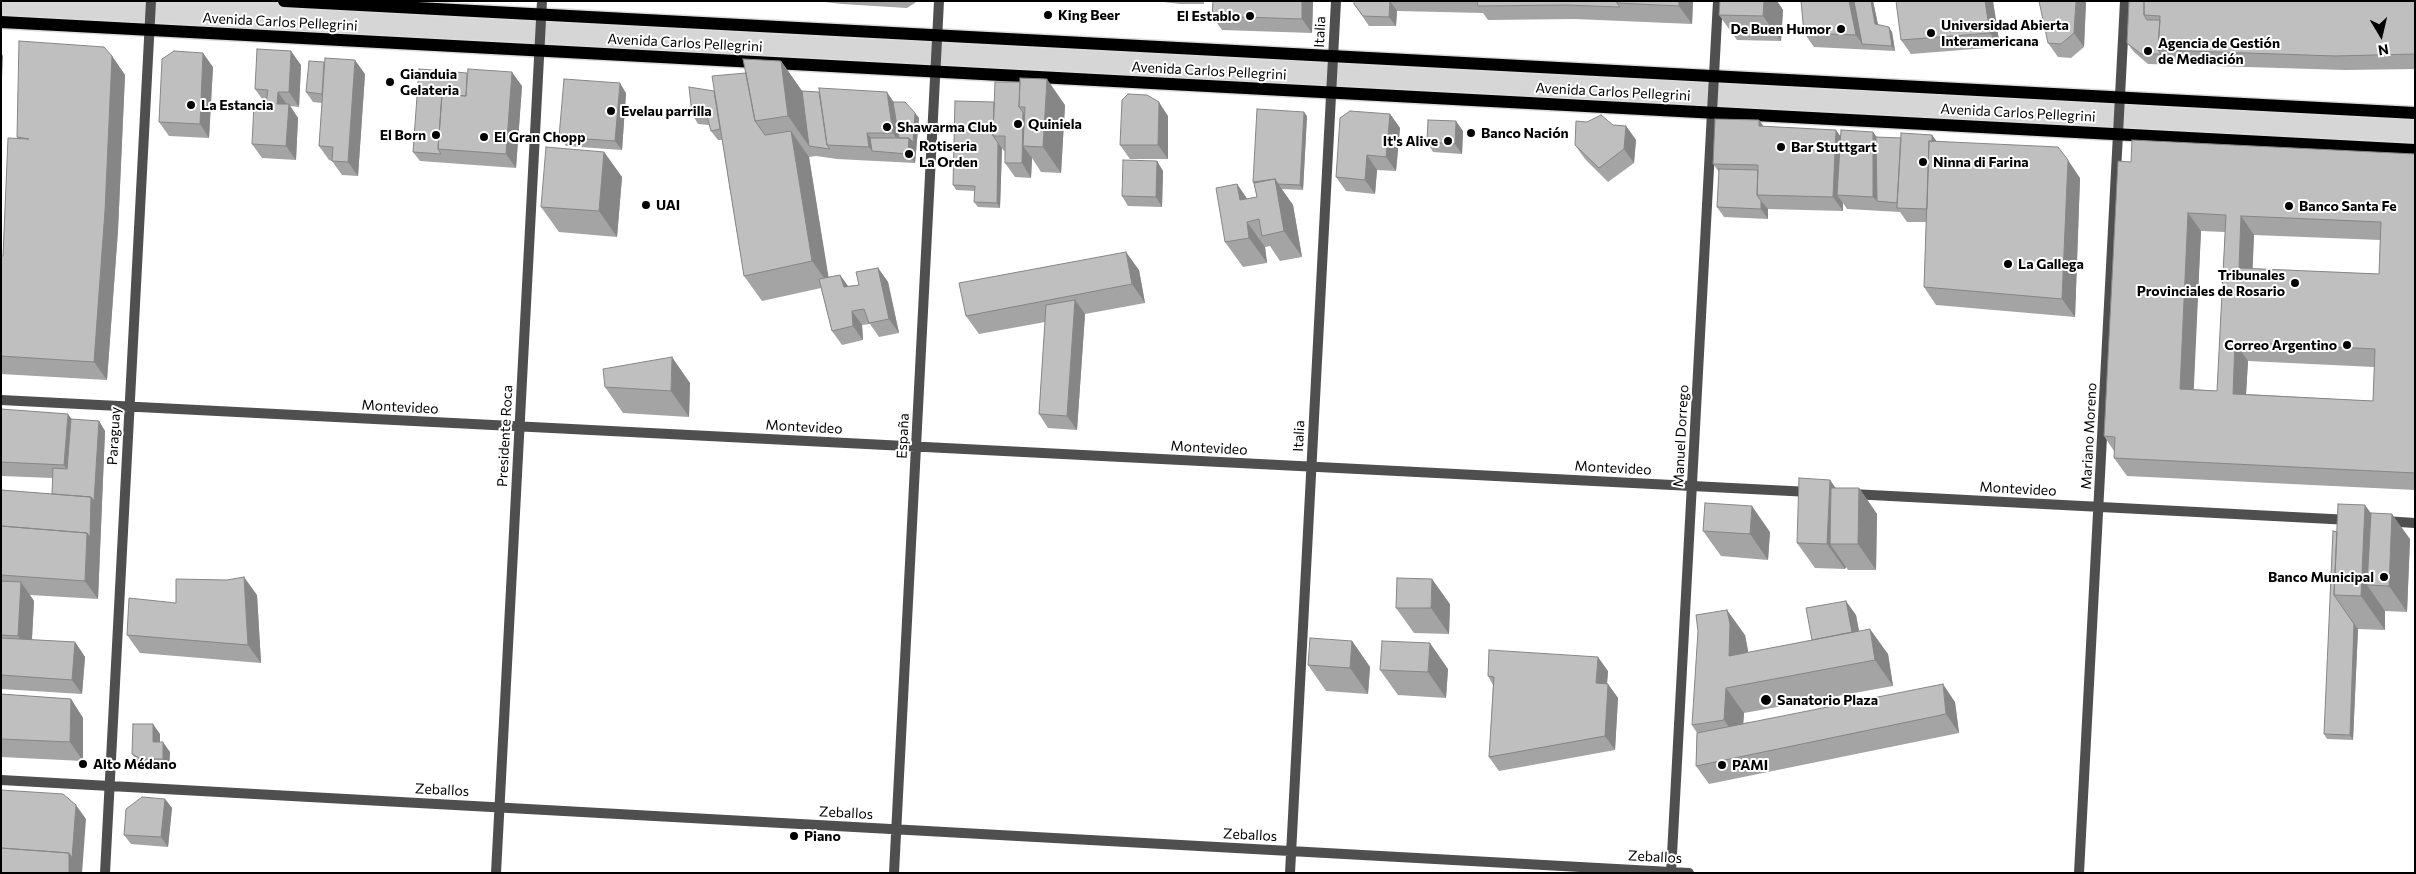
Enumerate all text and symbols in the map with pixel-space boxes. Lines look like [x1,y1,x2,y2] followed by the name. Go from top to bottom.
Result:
[1058,7,1120,23] place label: King Beer
[1177,8,1240,24] place label: El Establo
[1042,9,1054,21] marker: King Beer
[202,10,358,34] street label: Avenida Carlos Pellegrini
[1244,10,1256,22] marker: El Establo
[2356,10,2406,60] north arrow
[1311,16,1329,48] street label: Italia
[1941,17,2069,49] place label: Universidad Abierta Interamericana
[1730,21,1831,37] place label: De Buen Humor
[1835,23,1847,35] marker: De Buen Humor
[1925,27,1937,39] marker: Universidad Abierta Interamericana
[607,31,763,55] street label: Avenida Carlos Pellegrini
[2158,35,2280,68] place label: Agencia de Gestión de Mediación
[2377,41,2390,60] text: N
[2142,45,2154,57] marker: Agencia de Gestión de Mediación
[1131,59,1287,83] street label: Avenida Carlos Pellegrini
[400,66,459,98] place label: Gianduia Gelateria
[384,76,396,88] marker: Gianduia Gelateria
[1535,80,1691,104] street label: Avenida Carlos Pellegrini
[201,97,273,113] place label: La Estancia
[185,99,197,111] marker: La Estancia
[1940,101,2096,125] street label: Avenida Carlos Pellegrini
[621,103,712,119] place label: Evelau parrilla
[605,105,617,117] marker: Evelau parrilla
[1028,116,1082,132] place label: Quiniela
[1012,118,1024,130] marker: Quiniela
[897,119,997,135] place label: Shawarma Club
[881,121,893,133] marker: Shawarma Club
[1481,125,1569,141] place label: Banco Nación
[380,127,426,143] place label: El Born
[1465,127,1477,139] marker: Banco Nación
[430,129,442,141] marker: El Born
[494,129,585,145] place label: El Gran Chopp
[478,131,490,143] marker: El Gran Chopp
[1383,133,1438,149] place label: It's Alive
[1442,135,1454,147] marker: It's Alive
[919,138,978,170] place label: Rotiseria La Orden
[1791,139,1877,155] place label: Bar Stuttgart
[1775,141,1787,153] marker: Bar Stuttgart
[903,148,915,160] marker: Rotiseria La Orden
[1933,154,2029,170] place label: Ninna di Farina
[1917,156,1929,168] marker: Ninna di Farina
[656,197,680,213] place label: UAI
[2299,198,2397,214] place label: Banco Santa Fe
[640,199,652,211] marker: UAI
[2283,200,2295,212] marker: Banco Santa Fe
[2018,256,2084,272] place label: La Gallega
[2002,258,2014,270] marker: La Gallega
[2137,267,2285,300] place label: Tribunales Provinciales de Rosario
[2289,277,2301,289] marker: Tribunales Provinciales de Rosario
[2224,337,2337,353] place label: Correo Argentino
[2341,339,2353,351] marker: Correo Argentino
[2078,382,2100,490] street label: Mariano Moreno
[1670,384,1692,488] street label: Manuel Dorrego
[494,385,516,487] street label: Presidente Roca
[361,397,439,417] street label: Montevideo
[104,406,124,466] street label: Paraguay
[893,413,913,459] street label: España
[765,417,843,437] street label: Montevideo
[1290,420,1308,452] street label: Italia
[1170,438,1248,458] street label: Montevideo
[1574,458,1652,478] street label: Montevideo
[1979,479,2057,499] street label: Montevideo
[2268,569,2374,585] place label: Banco Municipal
[2378,571,2390,583] marker: Banco Municipal
[1777,692,1878,708] place label: Sanatorio Plaza
[1759,693,1773,707] marker: Sanatorio Plaza
[93,756,177,772] place label: Alto Médano
[1732,757,1768,773] place label: PAMI
[77,758,89,770] marker: Alto Médano
[1716,759,1728,771] marker: PAMI
[415,780,469,800] street label: Zeballos
[819,803,873,823] street label: Zeballos
[1223,825,1277,845] street label: Zeballos
[804,828,841,844] place label: Piano
[788,830,800,842] marker: Piano
[1628,847,1682,867] street label: Zeballos

